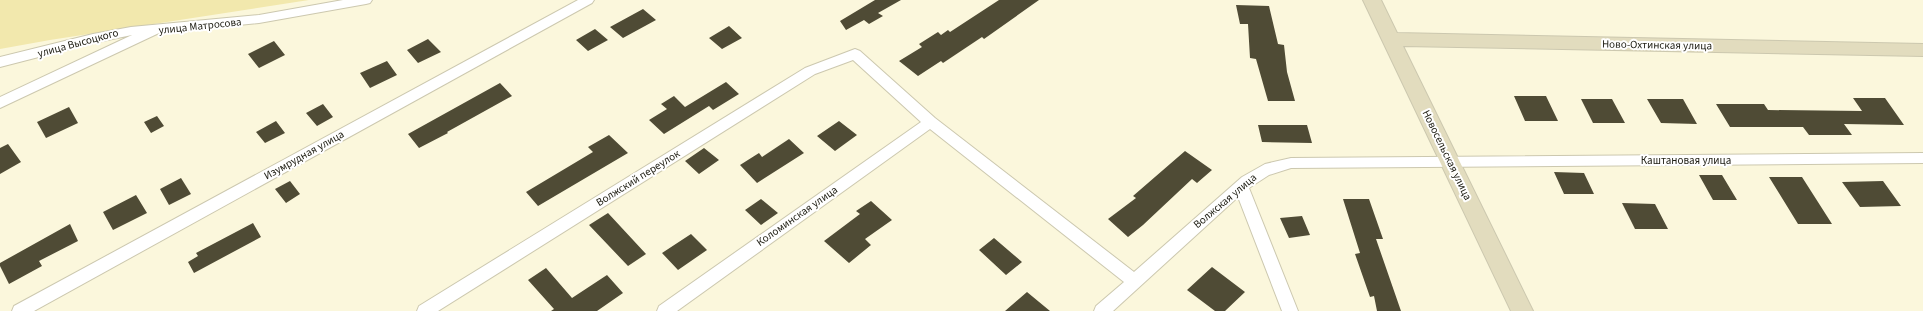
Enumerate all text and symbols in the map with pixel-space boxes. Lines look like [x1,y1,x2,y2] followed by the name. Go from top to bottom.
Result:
[158,14,242,38] street label: улица Матросова
[36,25,120,61] street label: улица Высоцкого
[1602,37,1712,53] street label: Ново-Охтинская улица
[1419,107,1475,203] street label: Новосельская улица
[261,127,347,183] street label: Изумрудная улица
[593,146,683,210] street label: Волжский переулок
[1641,153,1731,168] street label: Каштановая улица
[1190,170,1260,232] street label: Волжская улица
[753,182,841,250] street label: Коломинская улица

